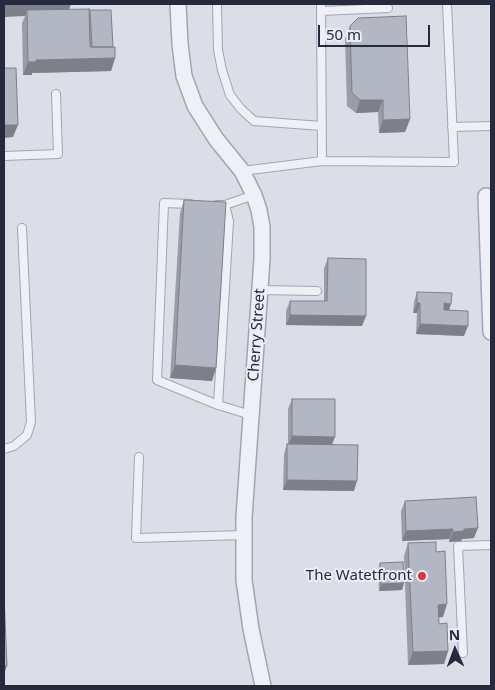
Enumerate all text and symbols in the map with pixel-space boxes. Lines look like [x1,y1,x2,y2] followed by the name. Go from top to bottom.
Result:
[320,15,432,47] scale bar
[326,24,361,44] text: 50 m
[245,288,269,382] street label: Cherry Street
[306,567,412,585] place label: The Watetfront
[416,570,428,582] marker: The Watetfront
[430,625,480,675] north arrow
[448,625,460,644] text: N

